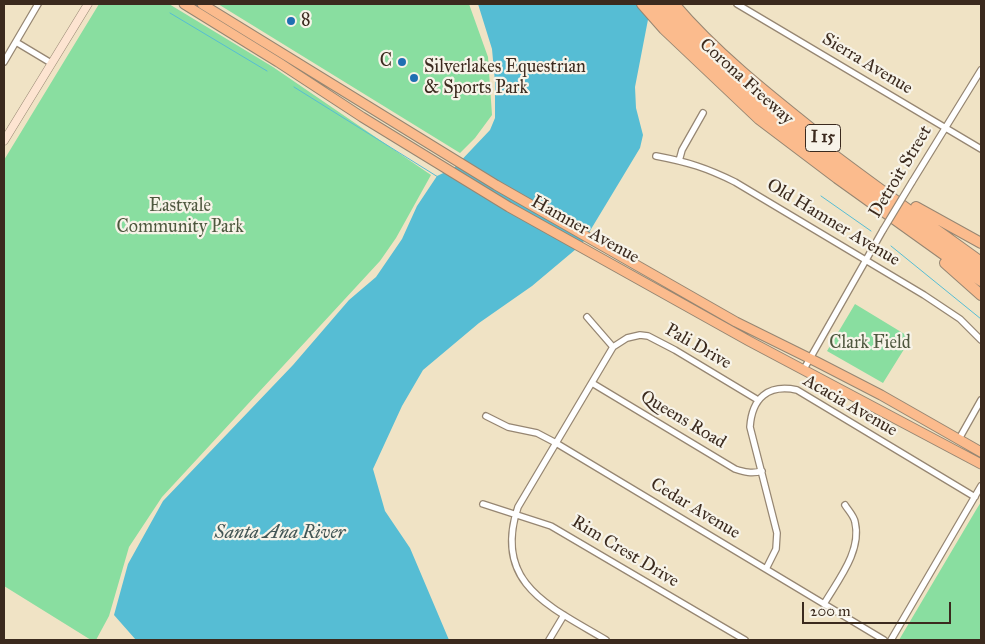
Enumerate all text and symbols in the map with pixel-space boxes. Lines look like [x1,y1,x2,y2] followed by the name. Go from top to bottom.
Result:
[301,10,311,32] place label: 8
[285,15,297,27] marker: 8
[818,29,916,99] street label: Sierra Avenue
[695,34,797,130] street label: Corona Freeway
[380,51,392,73] place label: C
[396,56,408,68] marker: C
[424,57,586,100] place label: Silverlakes Equestrian & Sports Park
[408,72,420,84] marker: Silverlakes Equestrian & Sports Park
[865,122,937,222] street label: Detroit Street
[806,125,840,152] road number: I 15
[762,175,904,271] street label: Old Hamner Avenue
[527,191,643,269] street label: Hamner Avenue
[117,196,243,238] park label: Eastvale Community Park
[661,319,735,375] street label: Pali Drive
[829,333,911,355] park label: Clark Field
[799,370,901,442] street label: Acacia Avenue
[636,386,730,454] street label: Queens Road
[646,474,744,544] street label: Cedar Avenue
[567,511,683,593] street label: Rim Crest Drive
[215,522,345,544] water label: Santa Ana River
[805,592,954,624] scale bar
[810,602,851,620] text: 200 m

